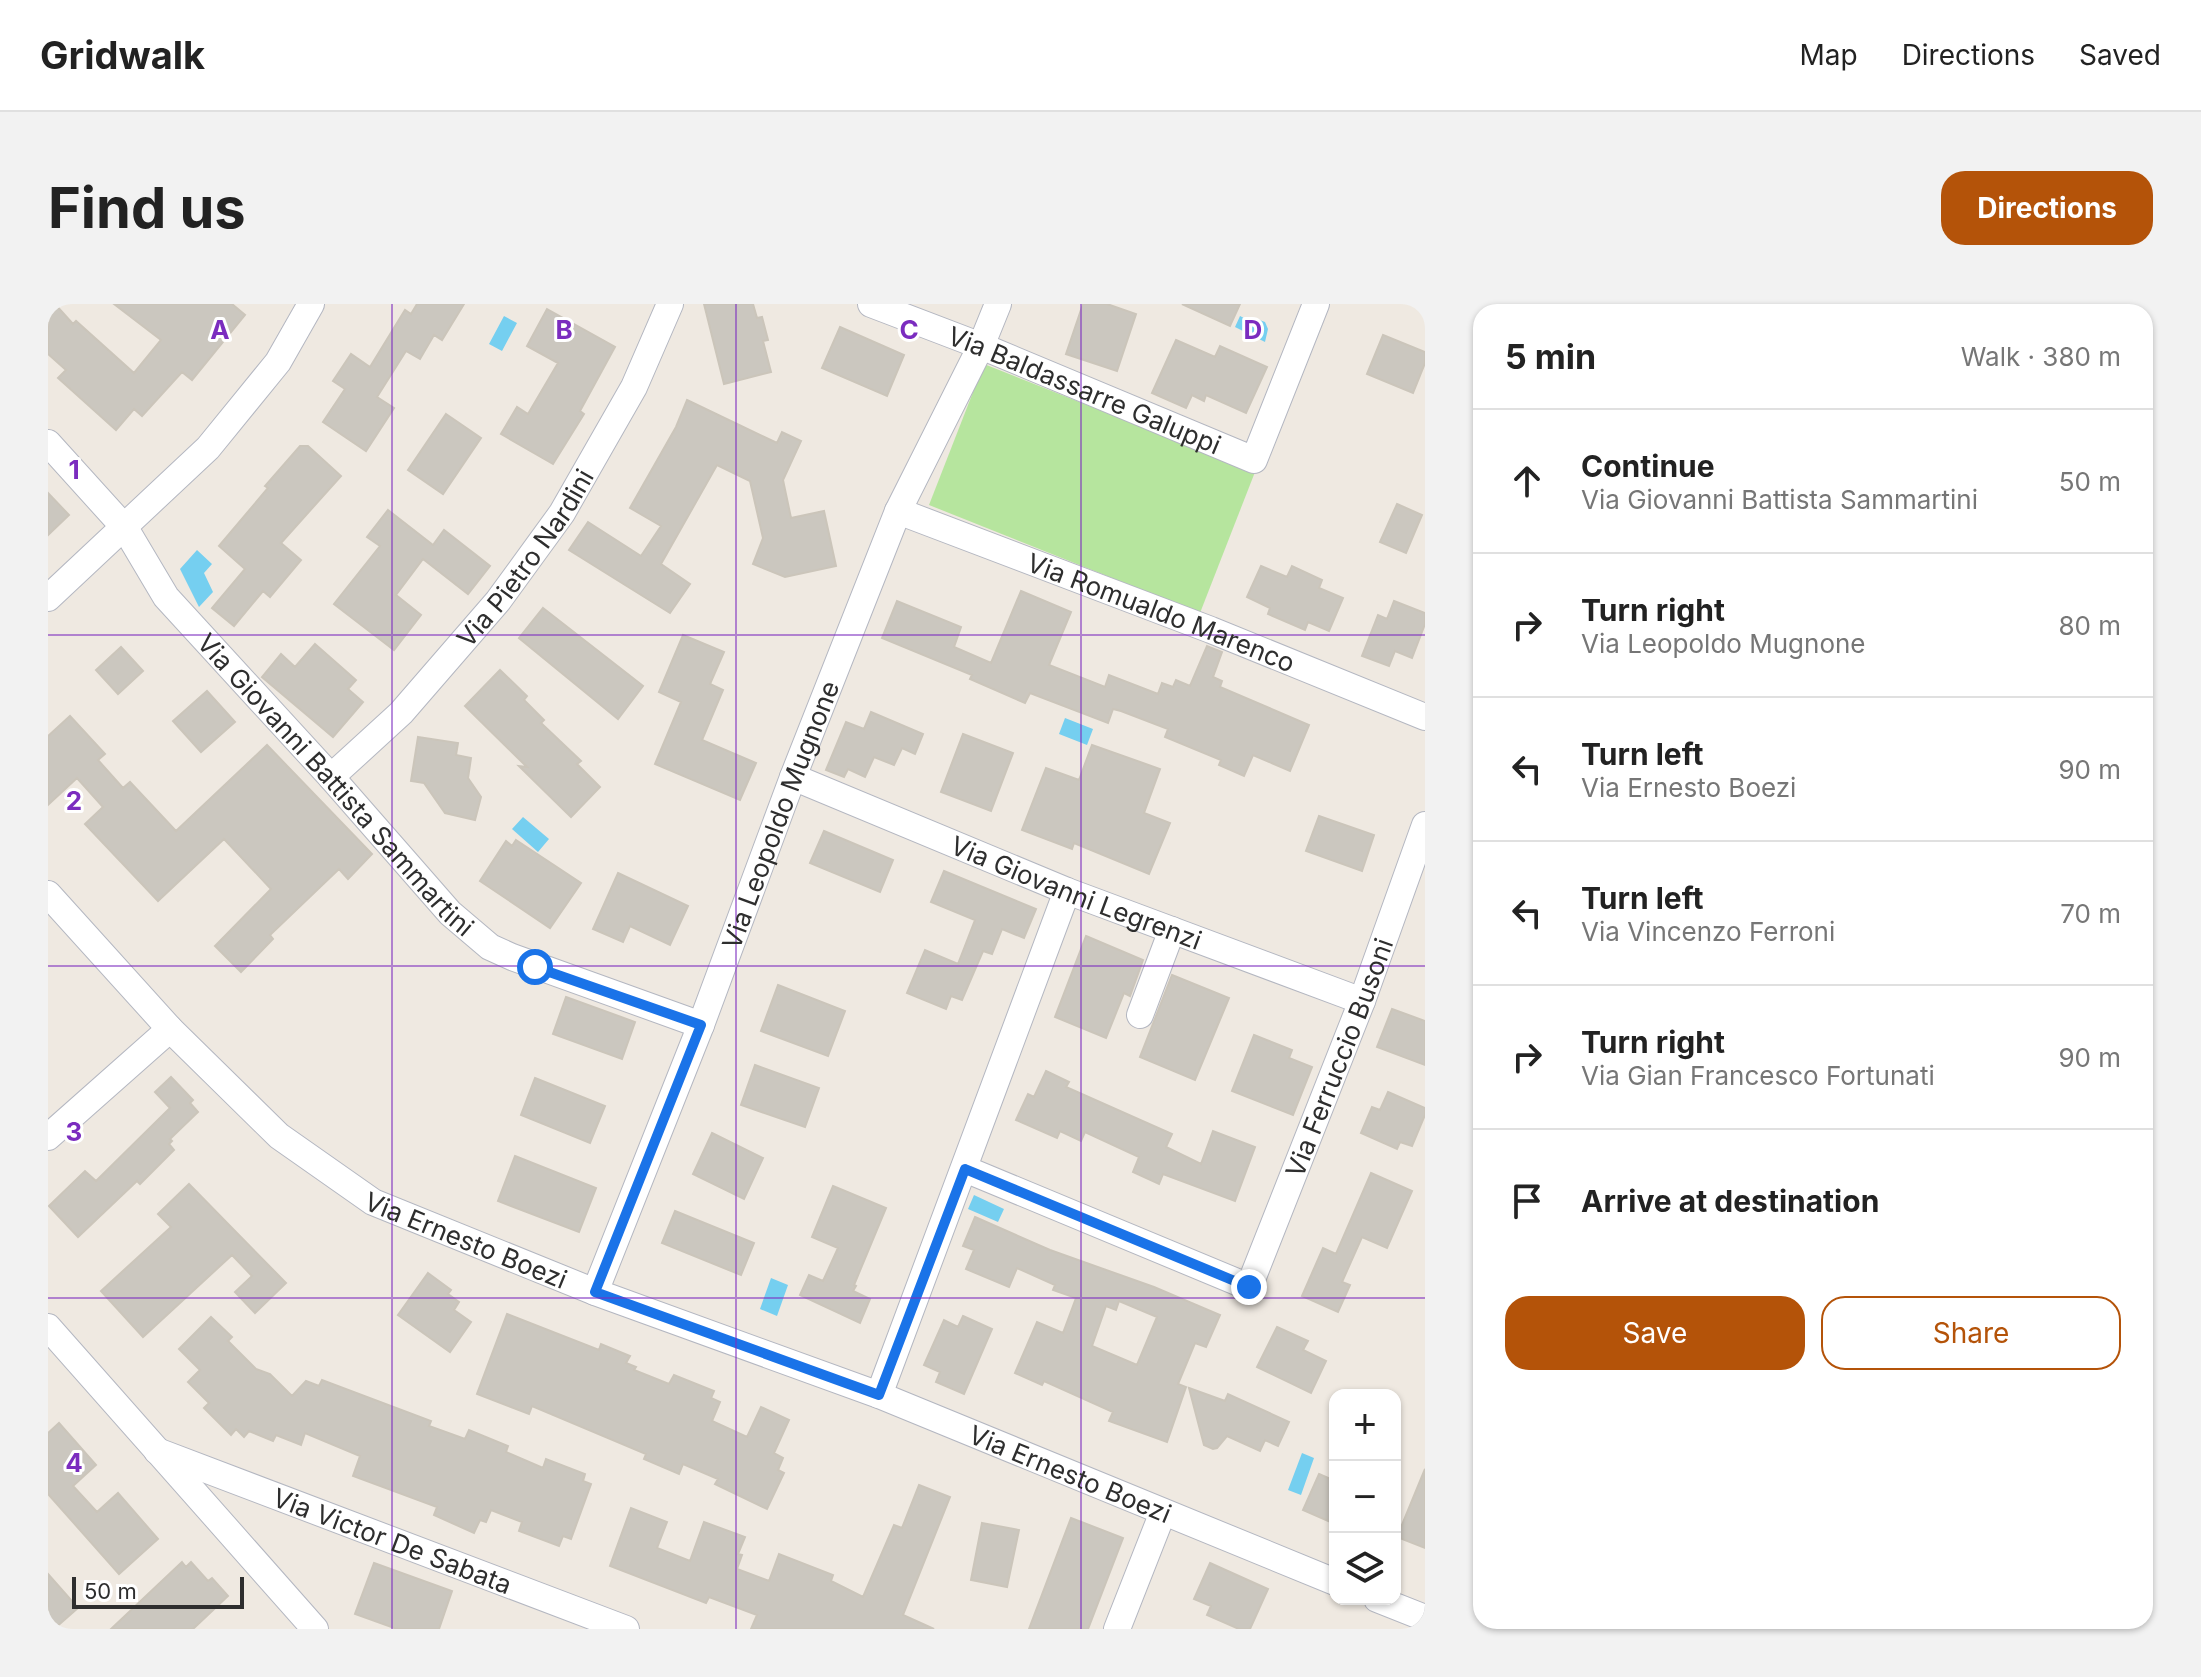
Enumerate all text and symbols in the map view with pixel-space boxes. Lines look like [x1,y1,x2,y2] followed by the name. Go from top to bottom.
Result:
[40,32,205,78] text: Gridwalk
[1799,38,1858,72] text: Map
[1902,38,2035,72] text: Directions
[2079,38,2161,72] text: Saved
[1941,171,2153,245] button: Directions
[48,174,246,242] text: Find us
[210,314,230,345] text: A
[555,314,573,345] text: B
[899,314,919,345] text: C
[1244,314,1262,345] text: D
[944,319,1226,460] street label: Via Baldassarre Galuppi
[1505,336,1596,377] text: 5 min
[1961,341,2121,372] text: Walk · 380 m
[1581,448,1715,484] text: Continue
[68,454,80,485] text: 1
[1505,459,1549,503] icon: ahead
[450,463,599,653] street label: Via Pietro Nardini
[2059,466,2121,497] text: 50 m
[1581,484,1978,515] text: Via Giovanni Battista Sammartini
[1023,546,1300,678] street label: Via Romualdo Marenco
[1581,592,1725,628] text: Turn right
[1505,603,1549,647] icon: right
[2058,610,2121,641] text: 80 m
[191,627,480,942] street label: Via Giovanni Battista Sammartini
[1581,628,1866,659] text: Via Leopoldo Mugnone
[715,676,845,953] street label: Via Leopoldo Mugnone
[1581,736,1703,772] text: Turn left
[1505,747,1549,791] icon: left
[2058,754,2121,785] text: 90 m
[1581,772,1796,803] text: Via Ernesto Boezi
[66,785,82,816] text: 2
[946,829,1206,955] street label: Via Giovanni Legrenzi
[1581,880,1703,916] text: Turn left
[1505,891,1549,935] icon: left
[2060,898,2121,929] text: 70 m
[1581,916,1835,947] text: Via Vincenzo Ferroni
[1279,934,1399,1181] street label: Via Ferruccio Busoni
[517,949,553,985] route start
[1581,1024,1725,1060] text: Turn right
[1505,1035,1549,1079] icon: right
[2058,1042,2121,1073] text: 90 m
[1581,1060,1935,1091] text: Via Gian Francesco Fortunati
[66,1116,82,1147] text: 3
[1505,1179,1549,1223] icon: arrive
[1581,1183,1879,1219] text: Arrive at destination
[360,1185,572,1295] street label: Via Ernesto Boezi
[1231,1269,1267,1305] route end
[1505,1296,1805,1370] button: Save
[1821,1296,2121,1370] button: Share
[1329,1389,1401,1605] map controls
[1329,1389,1401,1461] button: +
[965,1418,1176,1529] street label: Via Ernesto Boezi
[65,1447,83,1478] text: 4
[1329,1461,1401,1533] button: −
[269,1481,516,1600] street label: Via Victor De Sabata
[1329,1533,1401,1605] button: layers
[72,1573,244,1609] scale bar
[84,1578,137,1604] text: 50 m

